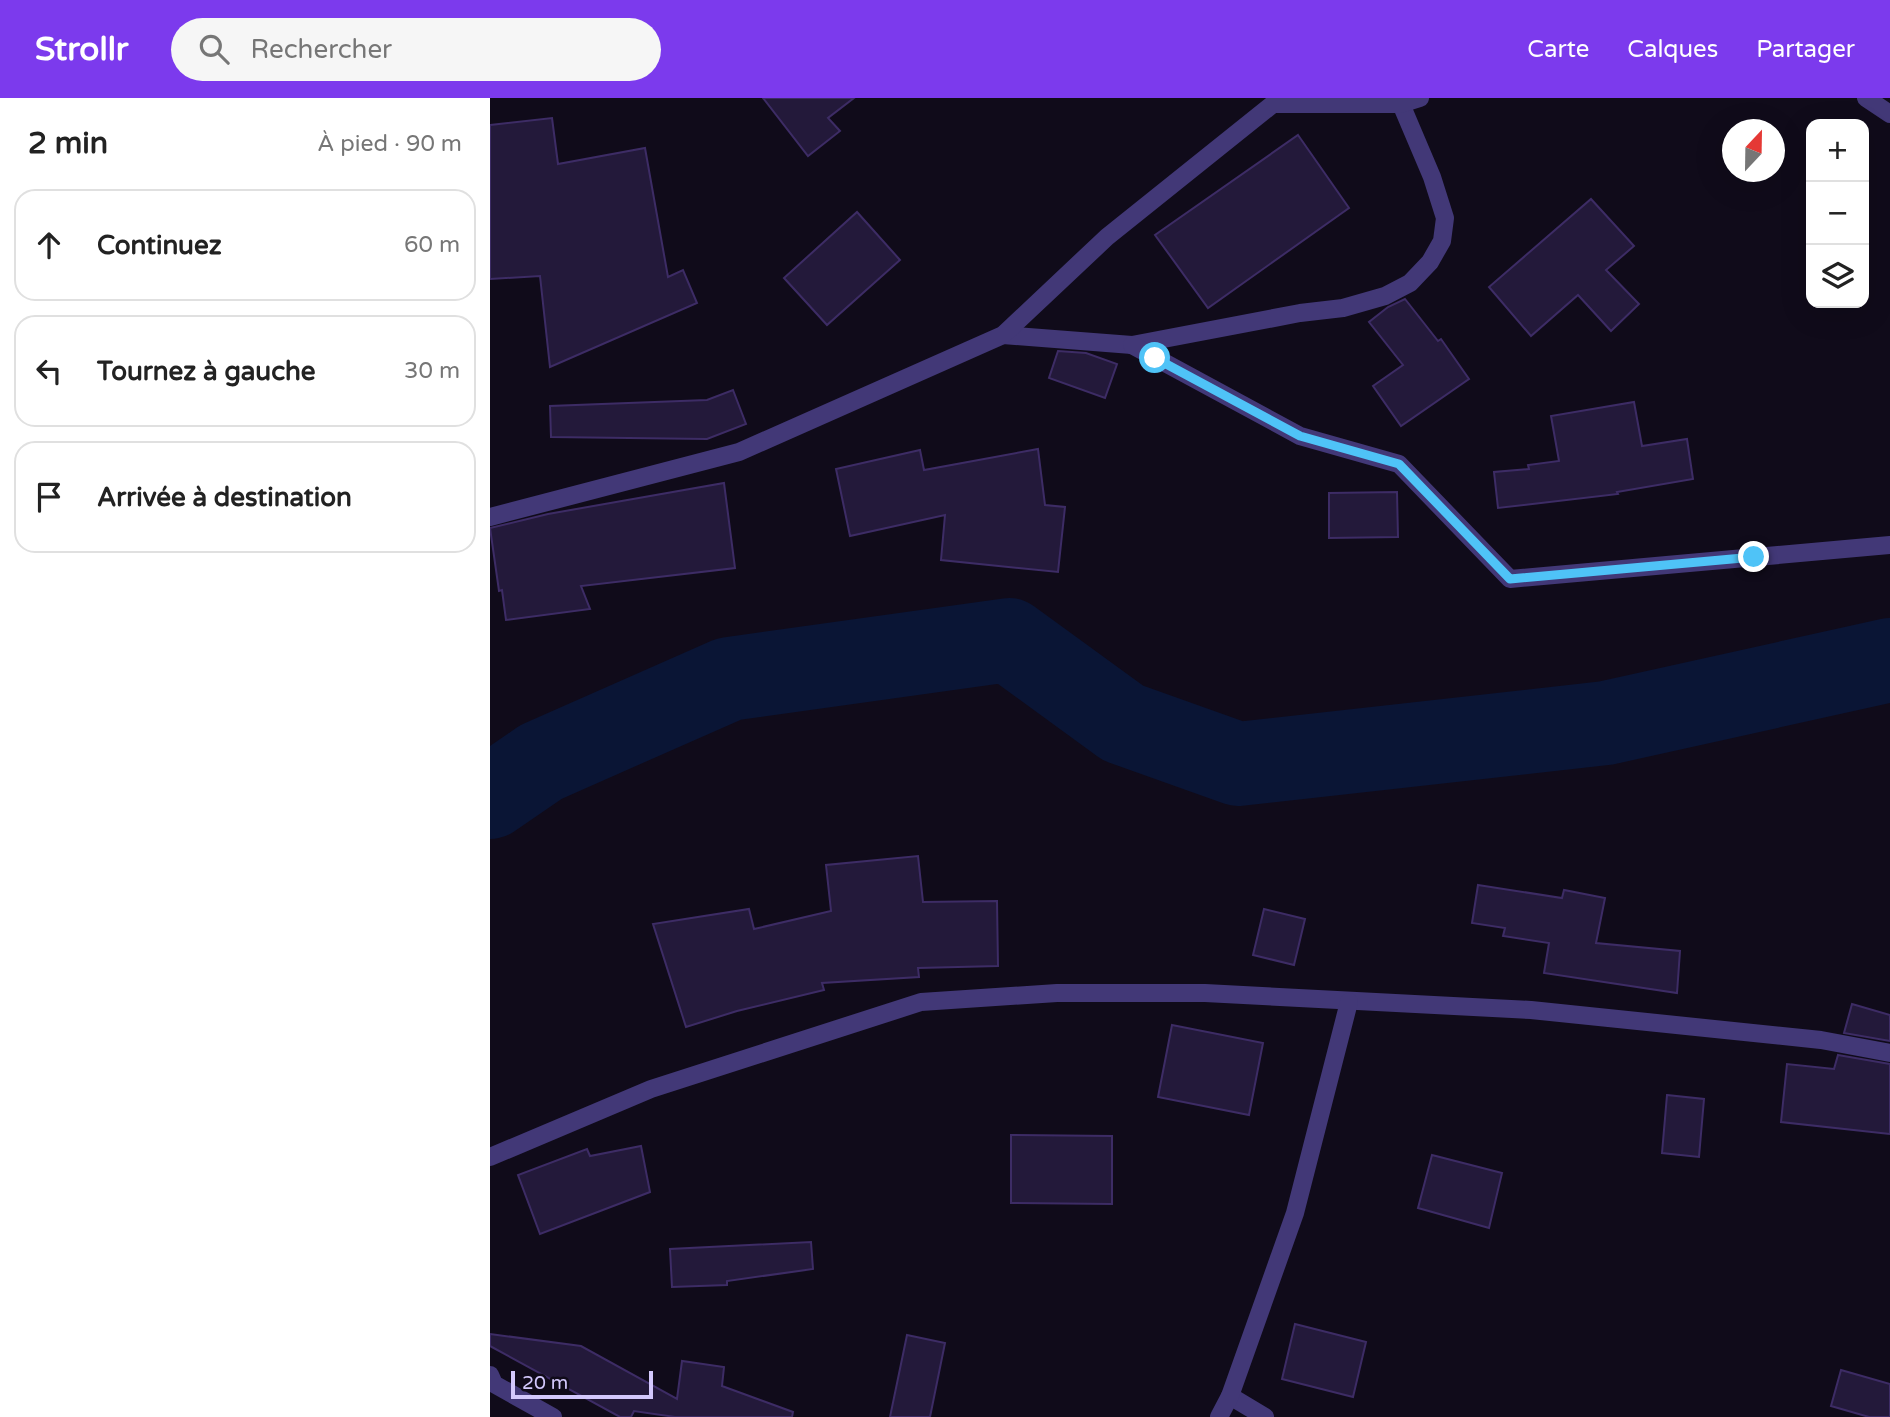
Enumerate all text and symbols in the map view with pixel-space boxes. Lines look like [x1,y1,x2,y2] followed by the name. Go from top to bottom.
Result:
[171,18,661,81] search box
[35,30,129,69] text: Strollr
[195,30,233,68] icon: search
[251,34,392,65] text: Rechercher
[1527,35,1589,64] text: Carte
[1627,35,1718,64] text: Calques
[1756,35,1855,64] text: Partager
[1722,119,1785,182] north arrow
[1806,119,1869,308] map controls
[1806,119,1869,182] button: +
[28,125,108,162] text: 2 min
[317,130,462,158] text: À pied · 90 m
[1806,182,1869,245] button: −
[30,226,68,264] icon: ahead
[97,230,222,261] text: Continuez
[404,231,460,259] text: 60 m
[1806,245,1869,308] button: layers
[1139,342,1170,373] route start
[30,352,68,390] icon: left
[97,356,316,387] text: Tournez à gauche
[404,357,460,385] text: 30 m
[30,478,68,516] icon: arrive
[97,482,352,513] text: Arrivée à destination
[1738,541,1769,572] route end
[511,1368,653,1400] scale bar
[522,1372,568,1394] text: 20 m

